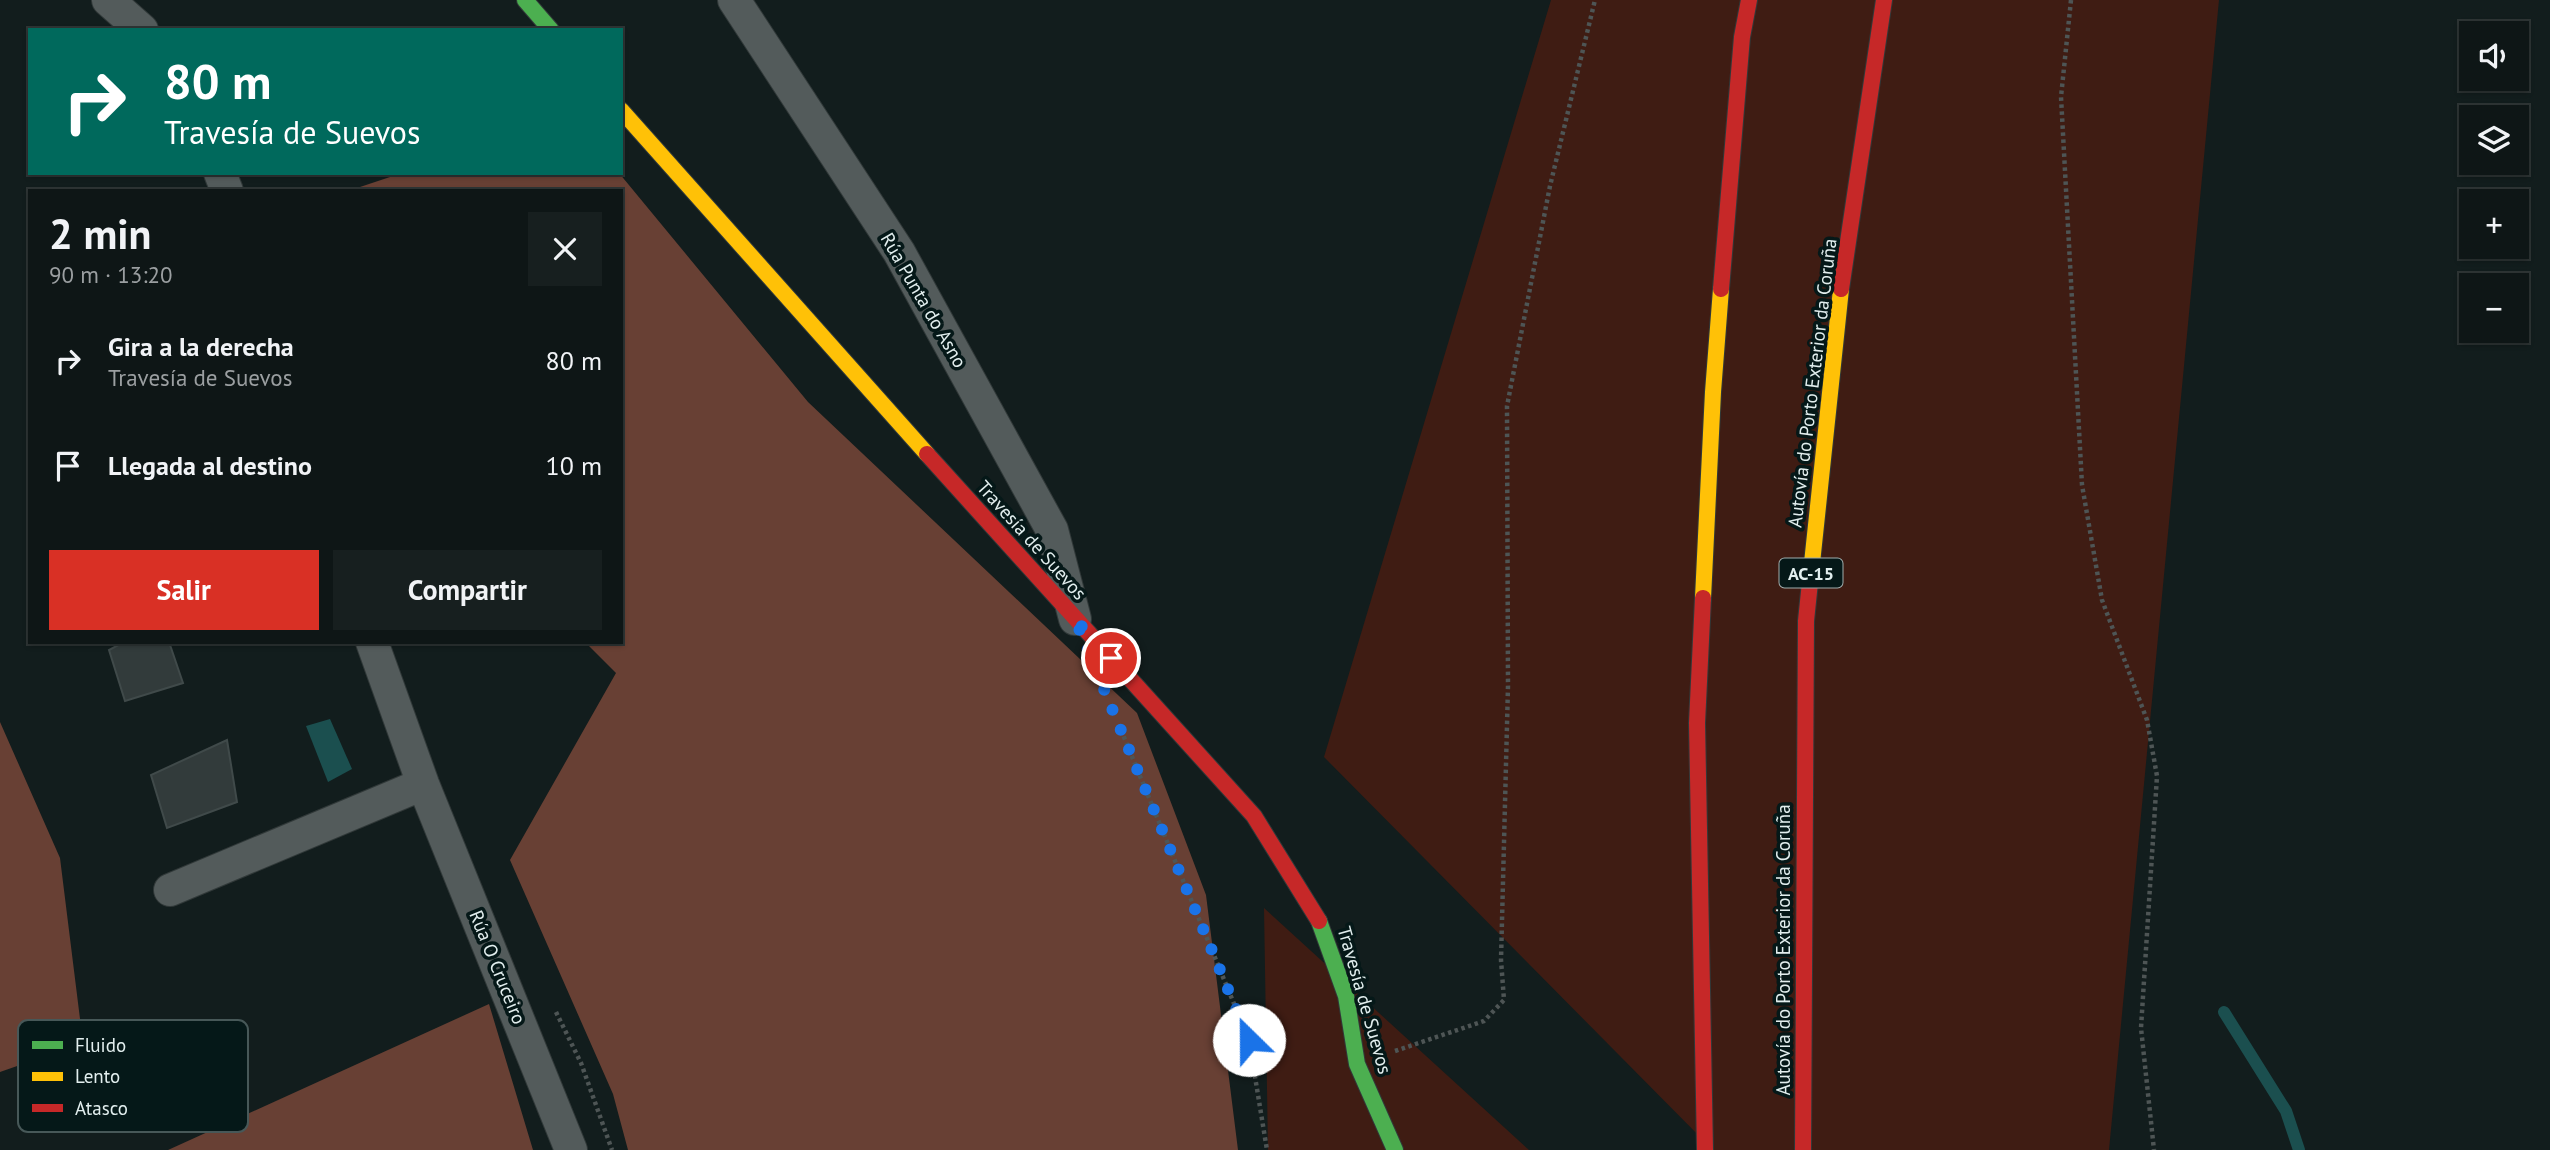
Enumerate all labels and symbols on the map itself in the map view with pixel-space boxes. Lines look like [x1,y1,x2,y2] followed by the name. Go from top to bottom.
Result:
[876,228,972,372] street label: Rúa Punta do Asno
[1782,237,1842,529] street label: Autovía do Porto Exterior da Coruña
[972,475,1092,605] street label: Travesía de Suevos
[1780,558,1842,588] road number: AC-15
[1081,628,1141,688] pin
[1771,804,1795,1096] street label: Autovía do Porto Exterior da Coruña
[464,907,532,1027] street label: Rúa O Cruceiro
[1332,924,1398,1076] street label: Travesía de Suevos
[1212,1003,1286,1077] position arrow
[18,1020,248,1132] legend
[75,1033,126,1057] text: Fluido
[75,1064,120,1088] text: Lento
[75,1096,128,1120] text: Atasco

